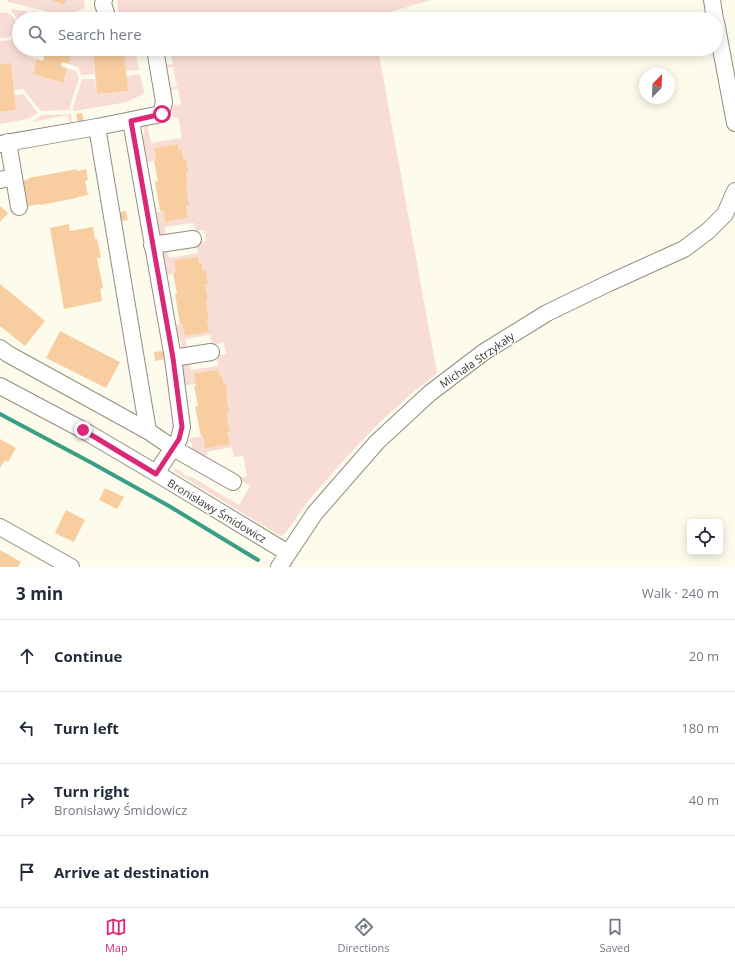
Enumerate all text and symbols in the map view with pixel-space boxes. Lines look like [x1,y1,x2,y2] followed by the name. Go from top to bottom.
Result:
[12,12,723,56] search box
[26,23,48,45] icon: search
[58,24,142,44] text: Search here
[639,68,675,104] north arrow
[153,105,171,123] route start
[436,328,517,391] street label: Michała Strzykały
[74,421,92,439] route end
[165,475,269,546] street label: Bronisławy Śmidowicz
[687,519,723,555] map controls
[687,519,723,555] button: locate
[16,582,63,605] text: 3 min
[642,584,719,602] text: Walk · 240 m
[16,645,38,667] icon: ahead
[54,646,122,666] text: Continue
[689,647,719,665] text: 20 m
[16,717,38,739] icon: left
[54,718,119,738] text: Turn left
[681,719,719,737] text: 180 m
[54,781,129,801] text: Turn right
[16,789,38,811] icon: right
[689,791,719,809] text: 40 m
[54,801,187,819] text: Bronisławy Śmidowicz
[16,861,38,883] icon: arrive
[54,862,209,882] text: Arrive at destination
[105,916,128,955] tab: Map
[338,916,390,955] tab: Directions
[599,916,630,955] tab: Saved

